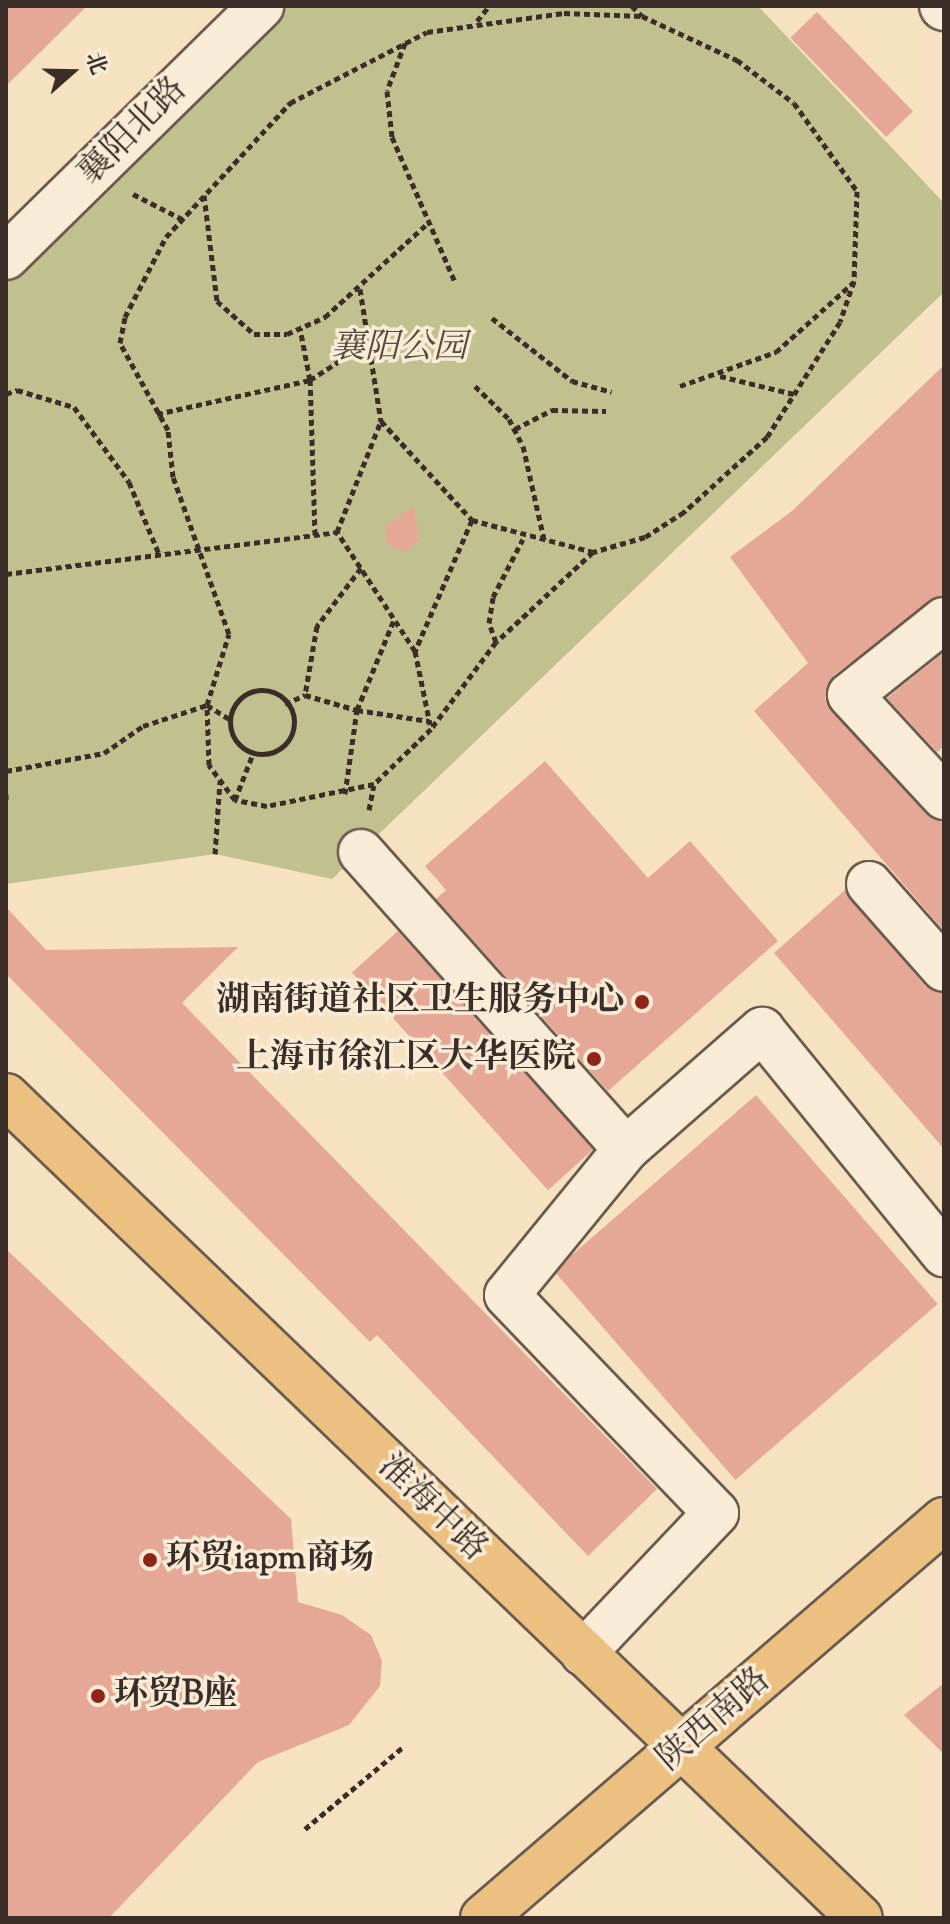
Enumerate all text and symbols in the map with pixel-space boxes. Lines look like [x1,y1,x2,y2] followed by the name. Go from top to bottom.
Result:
[32,32,112,112] north arrow
[76,48,113,80] text: 北
[70,69,196,195] street label: 襄阳北路
[331,329,467,369] park label: 襄阳公园
[216,982,624,1022] place label: 湖南街道社区卫生服务中心
[631,991,653,1013] marker: 湖南街道社区卫生服务中心
[236,1039,576,1079] place label: 上海市徐汇区大华医院
[583,1048,605,1070] marker: 上海市徐汇区大华医院
[369,1446,495,1570] street label: 淮海中路
[166,1540,374,1580] place label: 环贸iapm商场
[141,1551,159,1569] marker: 环贸iapm商场
[649,1660,779,1780] street label: 陕西南路
[114,1676,237,1716] place label: 环贸B座
[89,1687,107,1705] marker: 环贸B座

